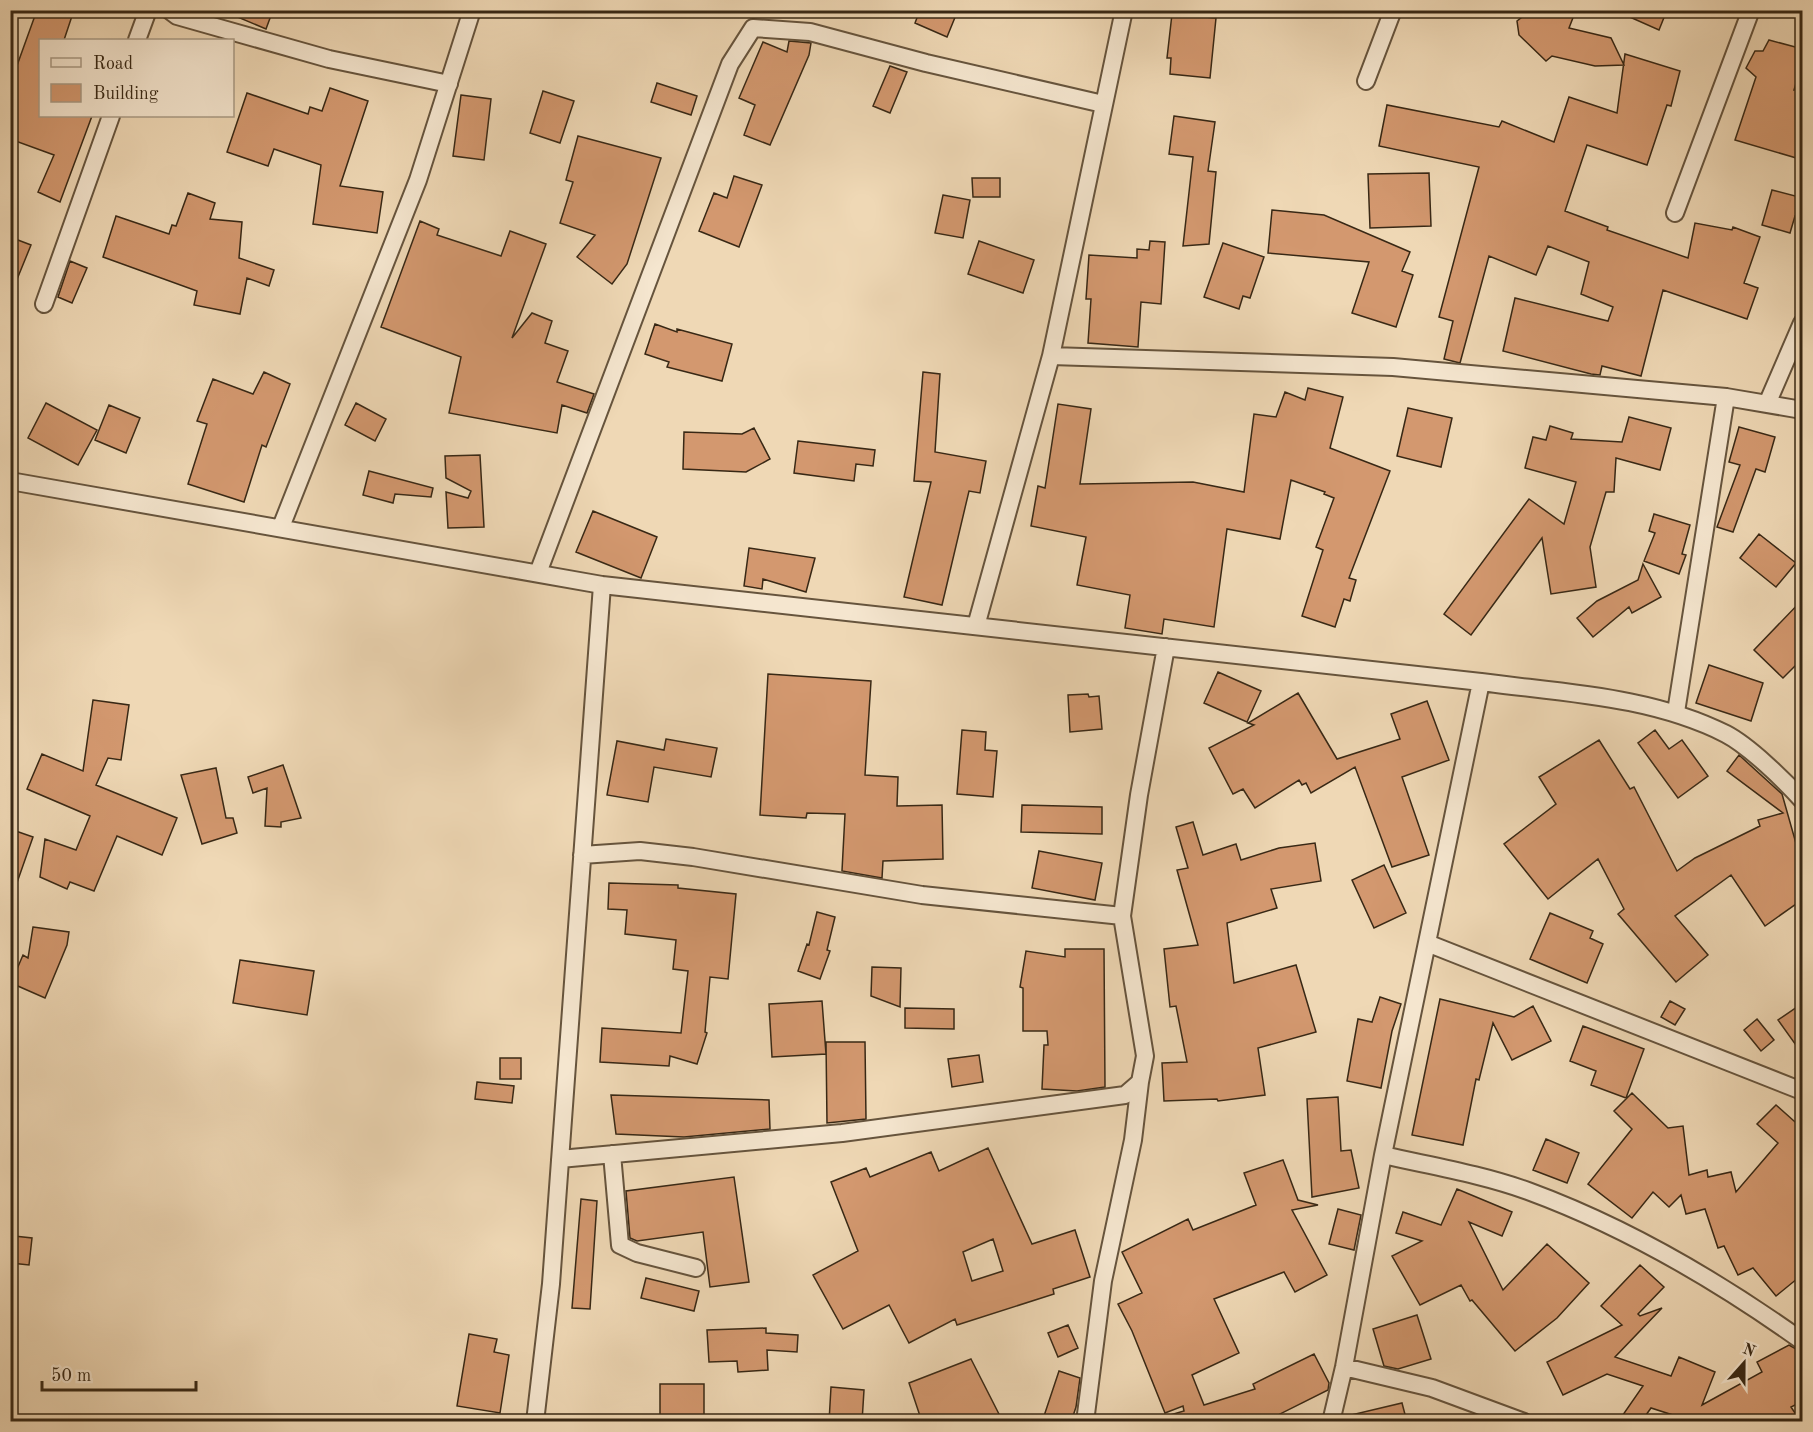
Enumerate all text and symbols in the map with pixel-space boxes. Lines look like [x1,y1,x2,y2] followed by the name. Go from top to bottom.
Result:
[39,39,234,117] legend
[93,55,133,73] text: Road
[93,85,159,103] text: Building
[1714,1333,1774,1393] north arrow
[1740,1341,1758,1361] text: N
[42,1354,196,1392] scale bar
[51,1367,91,1385] text: 50 m

